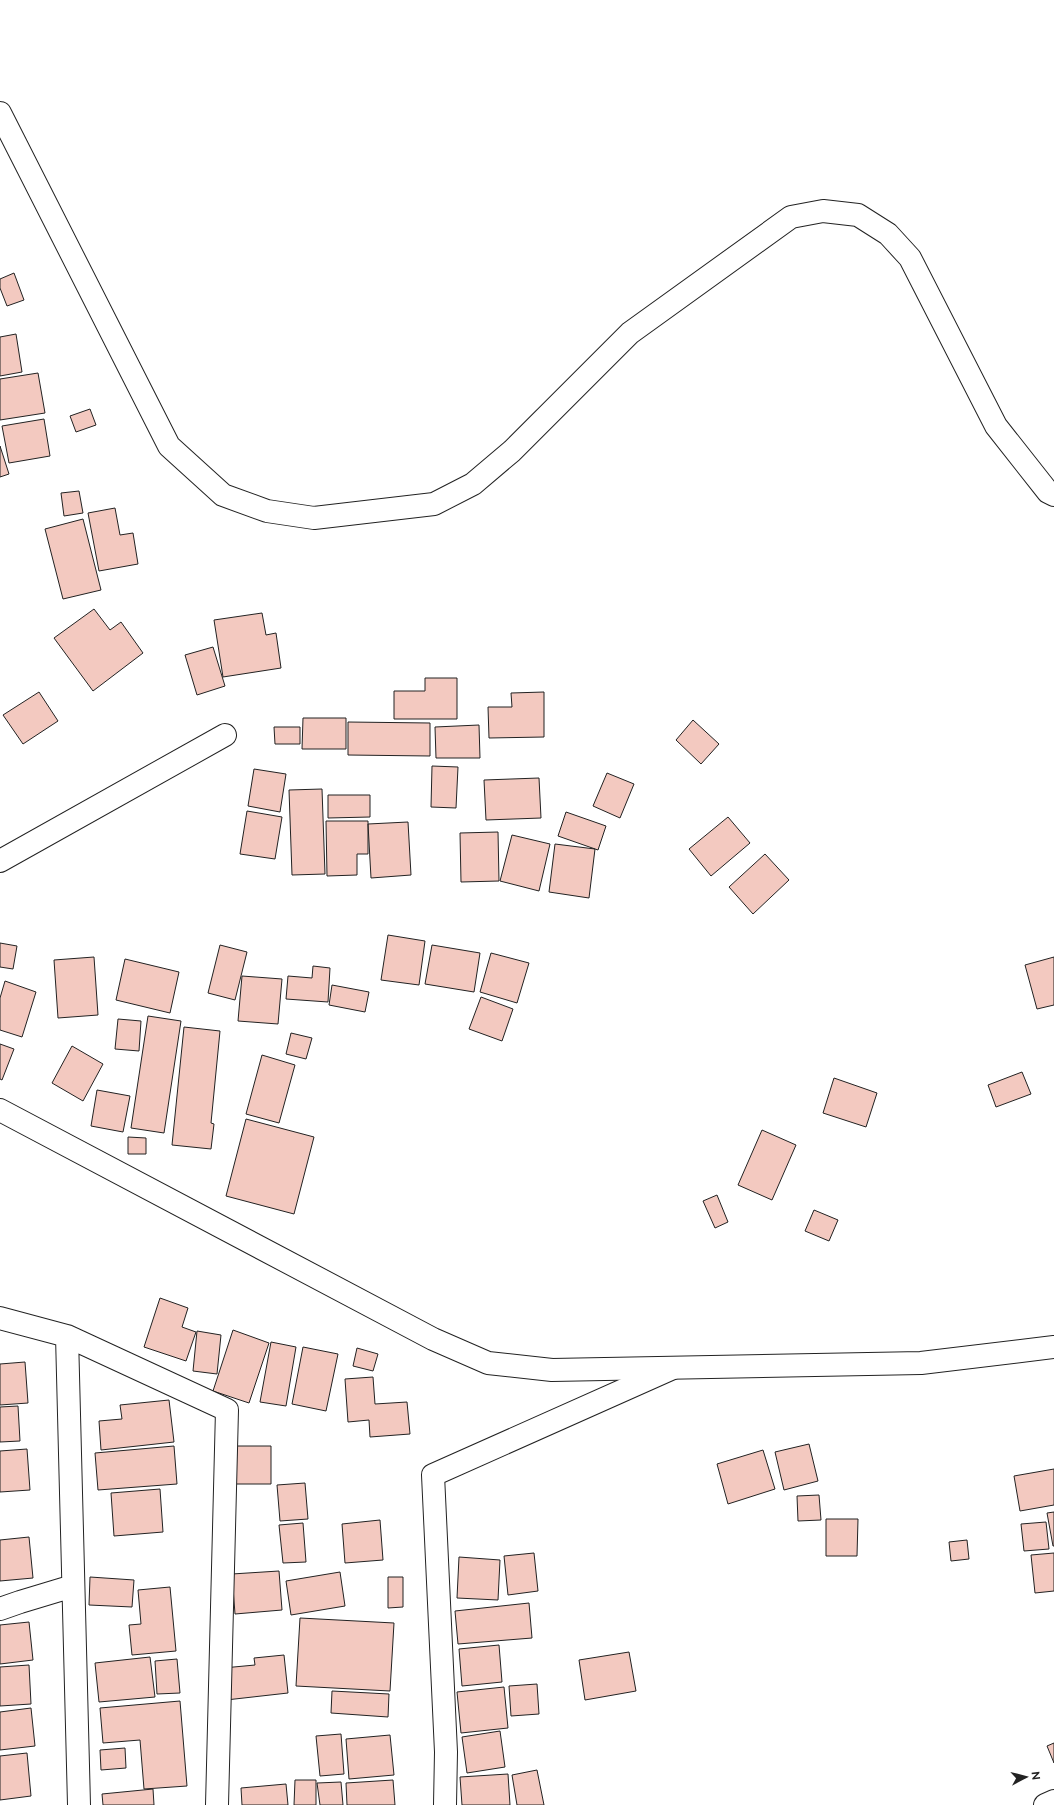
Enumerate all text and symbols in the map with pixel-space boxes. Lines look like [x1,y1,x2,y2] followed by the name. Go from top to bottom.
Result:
[1006,1757,1046,1797] north arrow
[1028,1771,1042,1781] text: N

